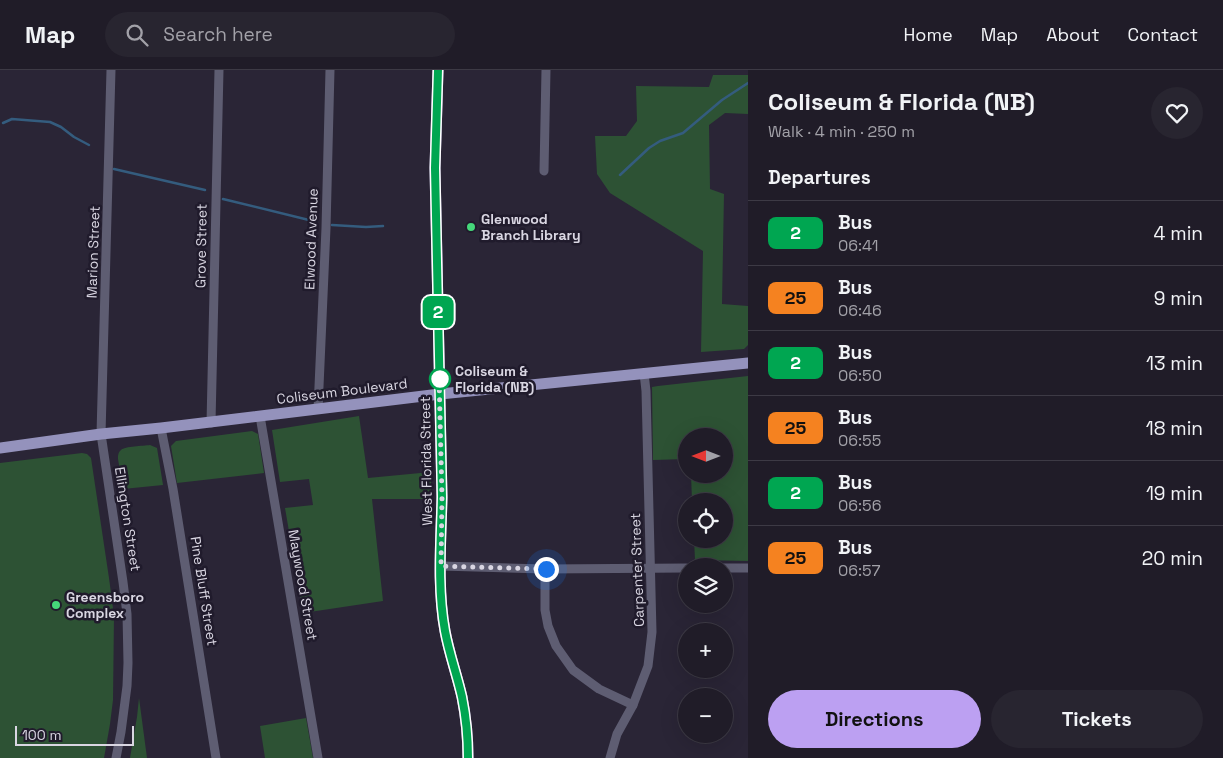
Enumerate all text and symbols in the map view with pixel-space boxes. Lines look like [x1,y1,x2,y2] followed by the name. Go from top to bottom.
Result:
[105,12,455,57] search box
[25,19,75,50] text: Map
[123,21,151,49] icon: search
[163,22,273,47] text: Search here
[904,23,953,46] text: Home
[981,23,1018,46] text: Map
[1046,23,1100,46] text: About
[1128,23,1198,46] text: Contact
[768,86,1035,117] text: Coliseum & Florida (NB)
[1151,87,1203,139] button: heart
[768,121,915,142] text: Walk · 4 min · 250 m
[768,165,871,190] text: Departures
[300,188,322,290] street label: Elwood Avenue
[191,204,211,288] street label: Grove Street
[82,205,104,299] street label: Marion Street
[481,210,581,244] place label: Glenwood Branch Library
[838,210,872,235] text: Bus
[465,221,477,233] marker: Glenwood Branch Library
[790,221,801,244] text: 2
[1154,221,1203,246] text: 4 min
[838,235,878,256] text: 06:41
[838,275,872,300] text: Bus
[785,286,806,309] text: 25
[1154,286,1203,311] text: 9 min
[422,296,454,328] line badge: 2
[433,300,443,323] text: 2
[838,300,882,321] text: 06:46
[838,340,872,365] text: Bus
[790,351,801,374] text: 2
[1146,351,1203,376] text: 13 min
[455,362,534,396] place label: Coliseum & Florida (NB)
[838,365,882,386] text: 06:50
[429,368,451,390] marker: Coliseum & Florida (NB)
[276,374,408,408] street label: Coliseum Boulevard
[416,396,436,526] street label: West Florida Street
[838,405,872,430] text: Bus
[785,416,806,439] text: 25
[1146,416,1203,441] text: 18 min
[678,428,732,482] north arrow
[678,428,733,743] map controls
[838,430,881,451] text: 06:55
[111,465,145,573] street label: Ellington Street
[838,470,872,495] text: Bus
[790,481,801,504] text: 2
[1146,481,1203,506] text: 19 min
[678,493,733,548] button: locate
[838,495,881,516] text: 06:56
[626,513,648,627] street label: Carpenter Street
[284,528,322,642] street label: Maywood Street
[186,535,222,647] street label: Pine Bluff Street
[838,535,872,560] text: Bus
[785,546,806,569] text: 25
[1142,546,1203,571] text: 20 min
[534,557,559,582] your location
[678,558,733,613] button: layers
[838,560,881,581] text: 06:57
[66,588,144,622] place label: Greensboro Complex
[50,599,62,611] marker: Greensboro Complex
[678,623,733,678] button: +
[678,688,733,743] button: −
[768,690,981,748] button: Directions
[991,690,1203,748] button: Tickets
[15,723,134,746] scale bar
[22,726,61,744] text: 100 m

